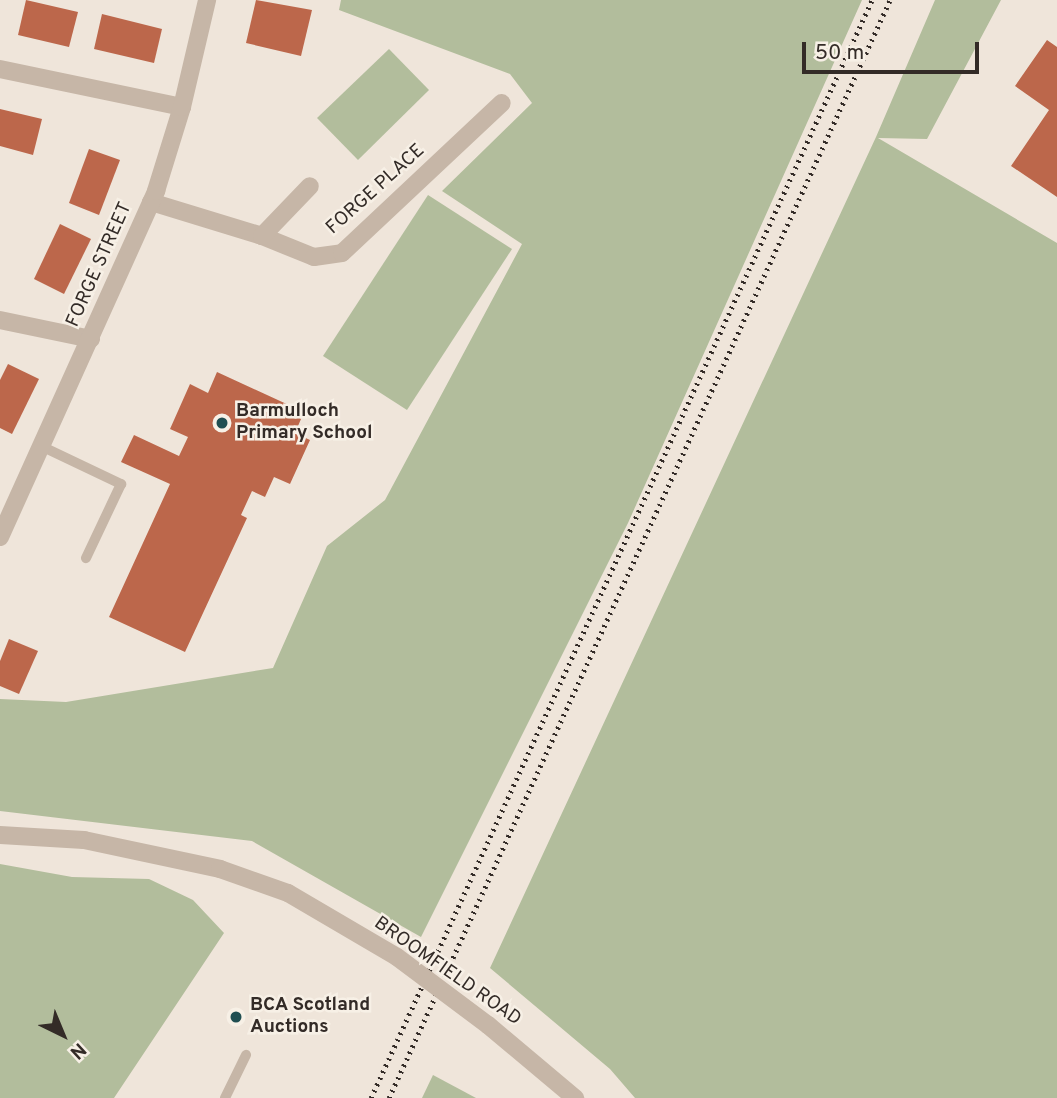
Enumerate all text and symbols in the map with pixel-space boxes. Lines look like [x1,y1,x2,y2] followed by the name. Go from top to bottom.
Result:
[805,28,982,72] scale bar
[815,40,864,67] text: 50 m
[322,140,430,240] street label: FORGE PLACE
[62,199,138,331] street label: FORGE STREET
[236,401,372,445] place label: Barmulloch Primary School
[214,415,230,431] marker: Barmulloch Primary School
[369,913,525,1031] street label: BROOMFIELD ROAD
[250,995,371,1039] place label: BCA Scotland Auctions
[28,1000,98,1070] north arrow
[228,1009,244,1025] marker: BCA Scotland Auctions
[64,1037,90,1064] text: N

